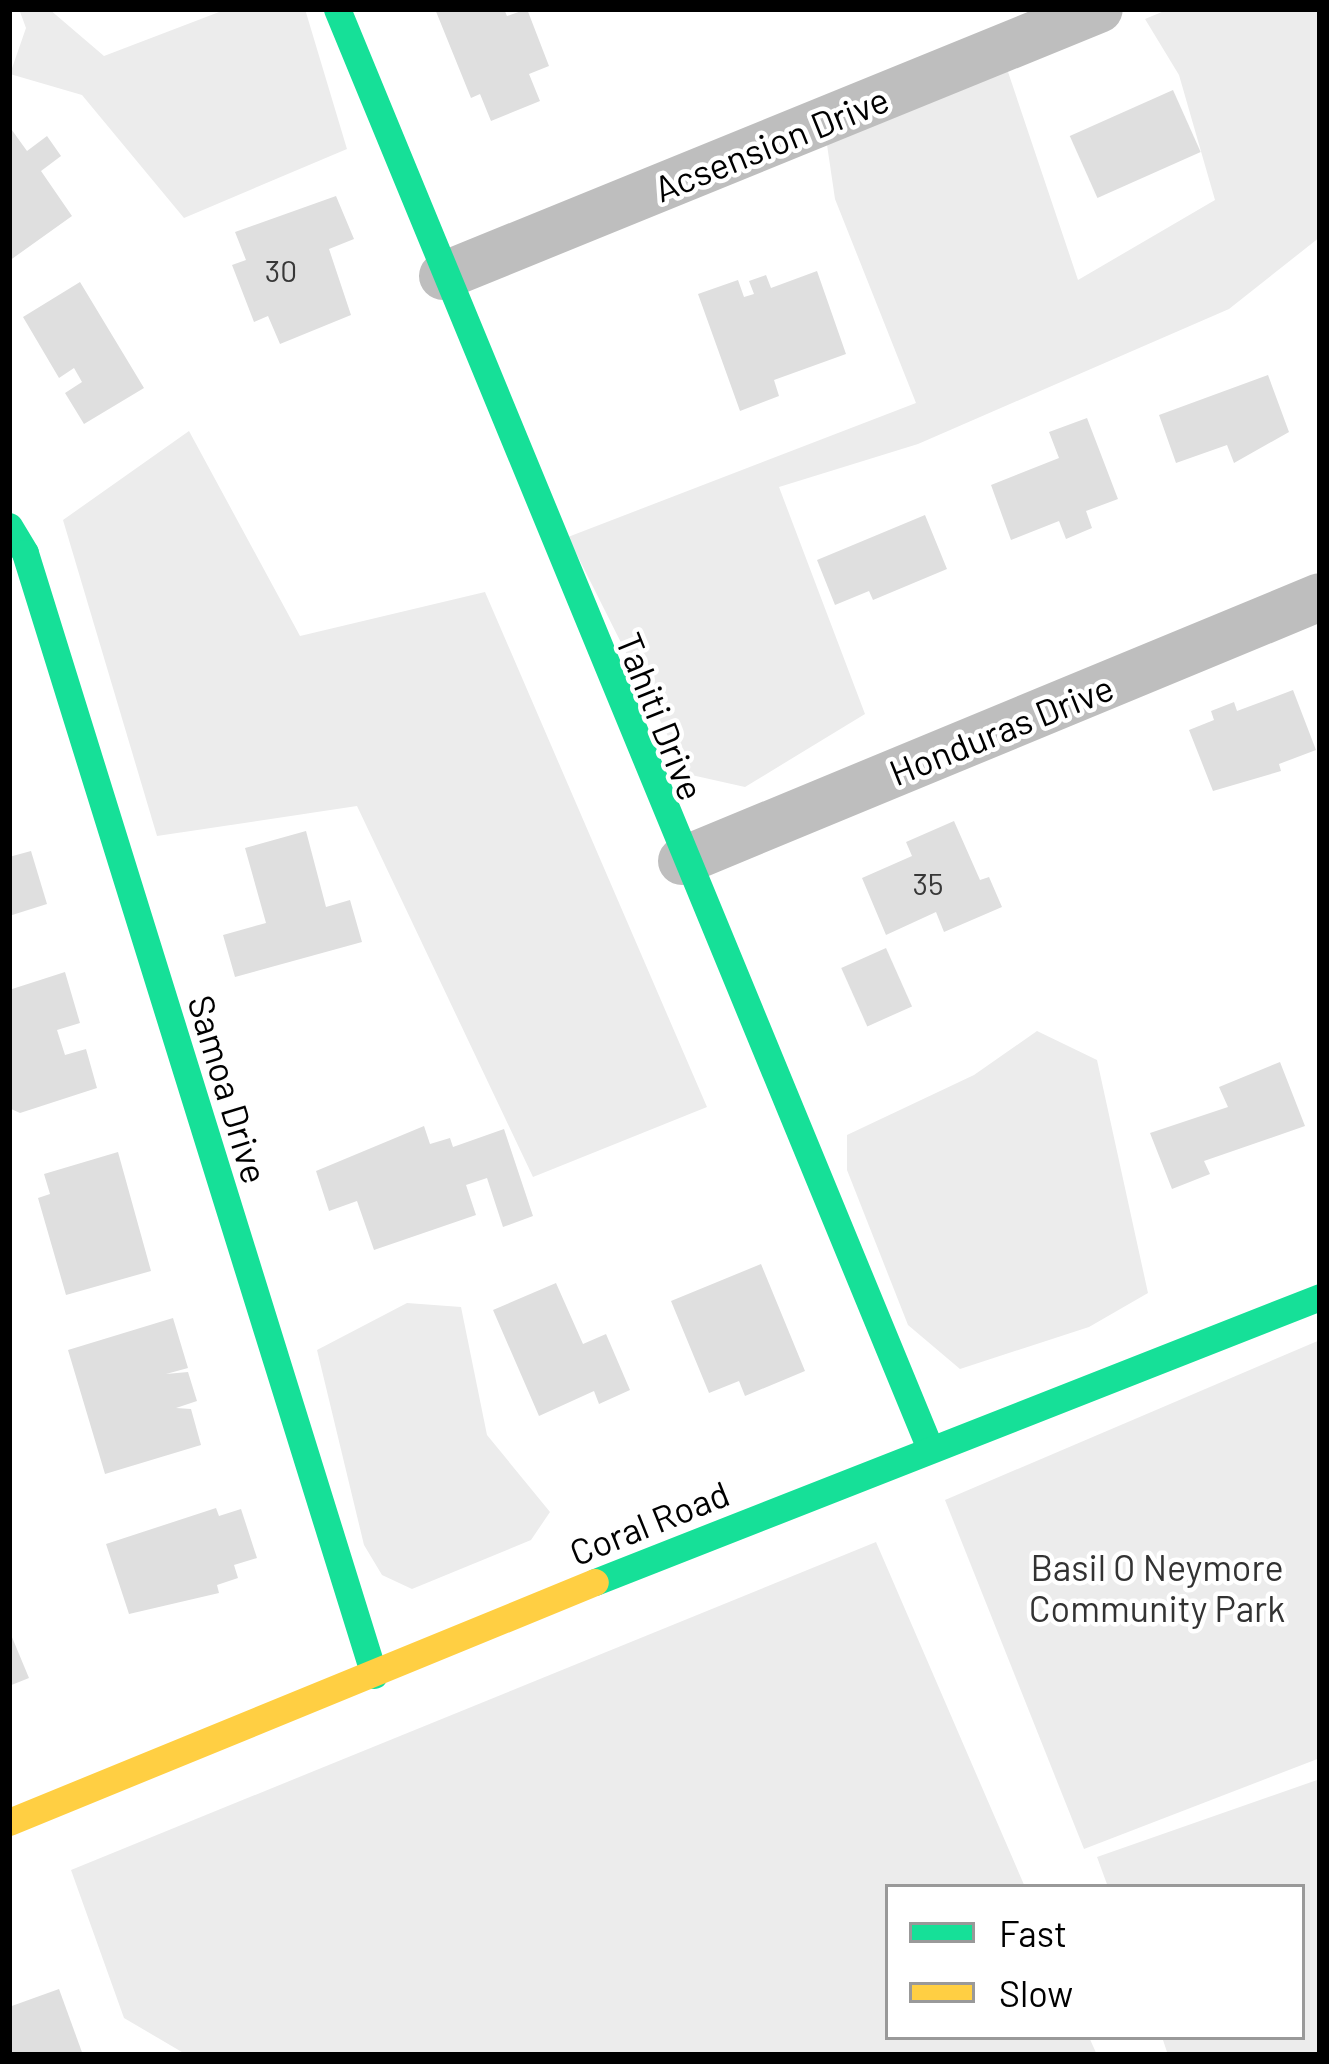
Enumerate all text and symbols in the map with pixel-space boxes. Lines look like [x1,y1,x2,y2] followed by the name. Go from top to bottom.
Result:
[648,76,894,210] street label: Acsension Drive
[265,252,297,288] house number: 30
[608,626,714,806] street label: Tahiti Drive
[883,665,1119,793] street label: Honduras Drive
[913,865,943,901] house number: 35
[180,990,278,1188] street label: Samoa Drive
[563,1471,735,1573] street label: Coral Road
[1029,1544,1285,1629] park label: Basil O Neymore Community Park
[885,1884,1305,2040] legend
[999,1911,1067,1954] text: Fast
[999,1971,1073,2014] text: Slow

